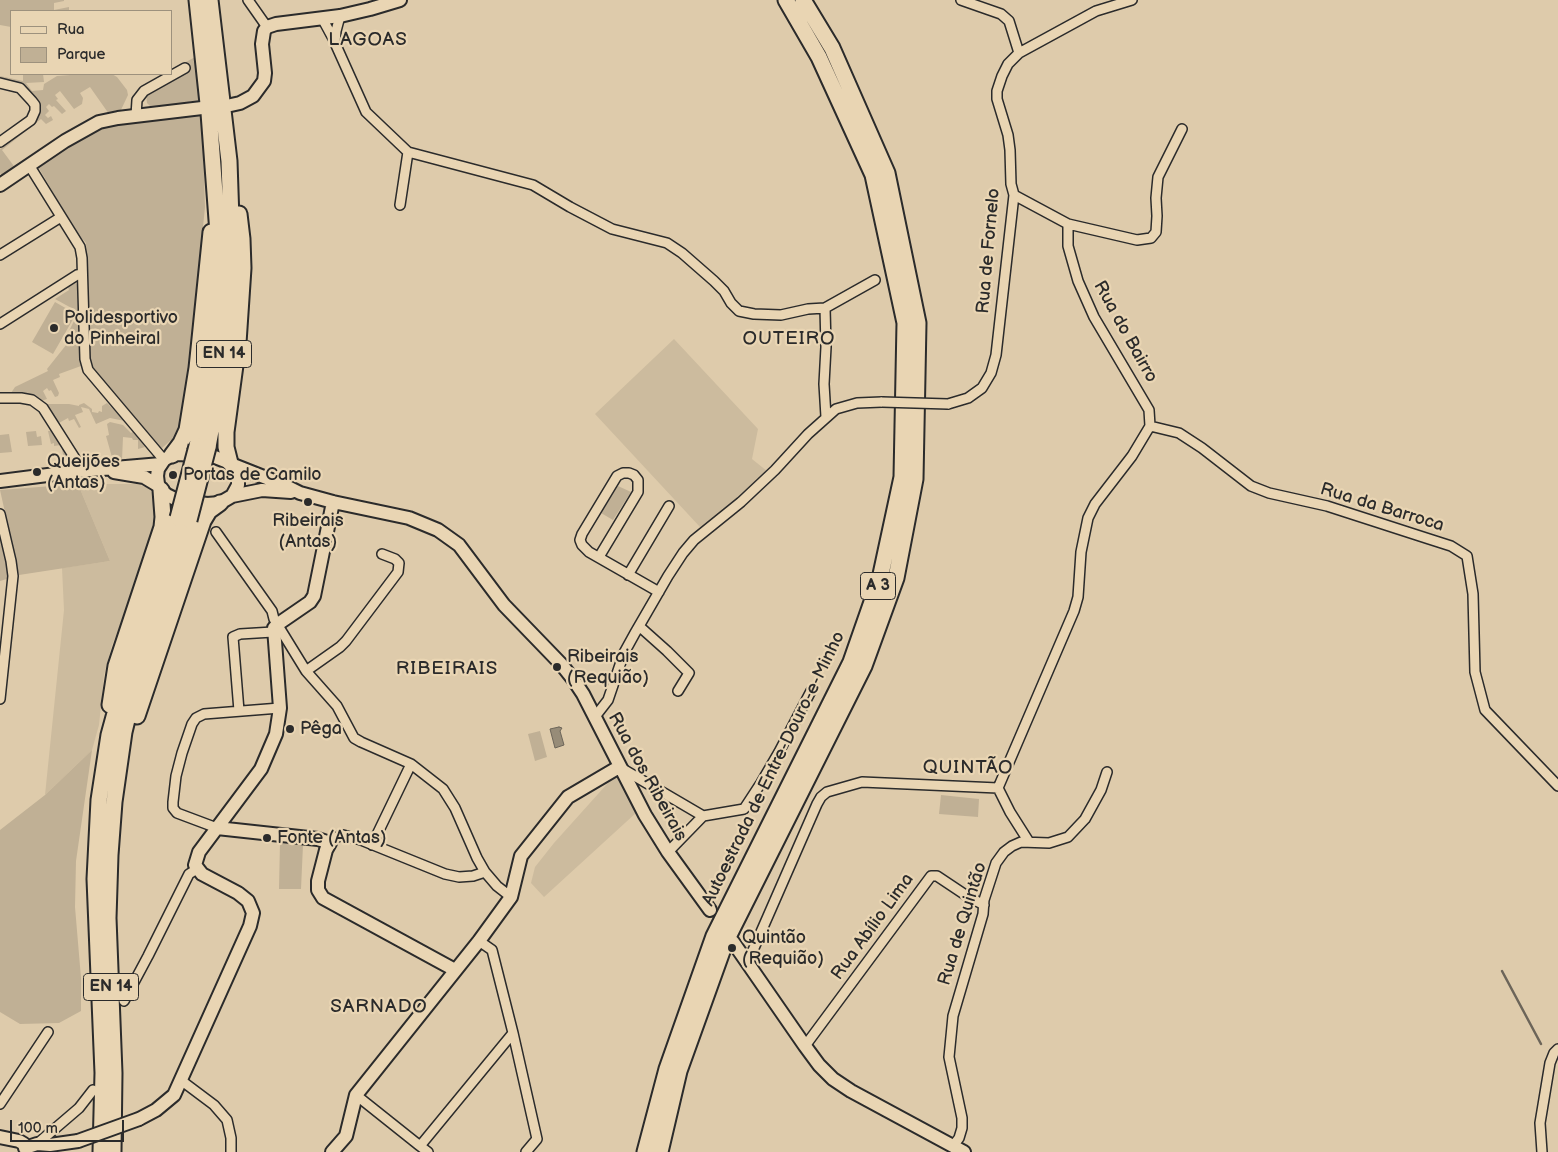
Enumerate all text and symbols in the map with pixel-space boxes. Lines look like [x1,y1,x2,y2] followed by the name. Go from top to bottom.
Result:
[10,10,172,75] legend
[57,20,85,39] text: Rua
[328,29,408,51] district label: LAGOAS
[57,45,105,64] text: Parque
[973,188,1005,314] street label: Rua de Fornelo
[1088,277,1162,387] street label: Rua do Bairro
[64,307,178,350] place label: Polidesportivo do Pinheiral
[48,322,60,334] marker: Polidesportivo do Pinheiral
[742,328,836,350] district label: OUTEIRO
[196,340,252,368] road number: EN 14
[47,451,120,494] place label: Queijões (Antas)
[183,464,322,486] place label: Portas de Camilo
[31,466,43,478] marker: Queijões (Antas)
[167,469,179,481] marker: Portas de Camilo
[1317,479,1447,537] street label: Rua da Barroca
[302,496,314,508] marker: Ribeirais (Antas)
[272,510,344,552] place label: Ribeirais (Antas)
[860,572,896,600] road number: A 3
[698,628,850,910] street label: Autoestrada de Entre-Douro-e-Minho
[567,646,649,689] place label: Ribeirais (Requião)
[395,658,499,680] district label: RIBEIRAIS
[551,661,563,673] marker: Ribeirais (Requião)
[603,709,691,845] street label: Rua dos Ribeirais
[300,718,342,740] place label: Pêga
[284,723,296,735] marker: Pêga
[922,757,1014,779] district label: QUINTÃO
[277,827,386,849] place label: Fonte (Antas)
[261,832,273,844] marker: Fonte (Antas)
[934,860,992,988] street label: Rua de Quintão
[827,870,919,984] street label: Rua Abílio Lima
[742,927,824,970] place label: Quintão (Requião)
[726,942,738,954] marker: Quintão (Requião)
[84,974,138,1000] road number: EN 14
[329,996,429,1018] district label: SARNADO
[12,1110,126,1142] scale bar
[18,1119,58,1138] text: 100 m

